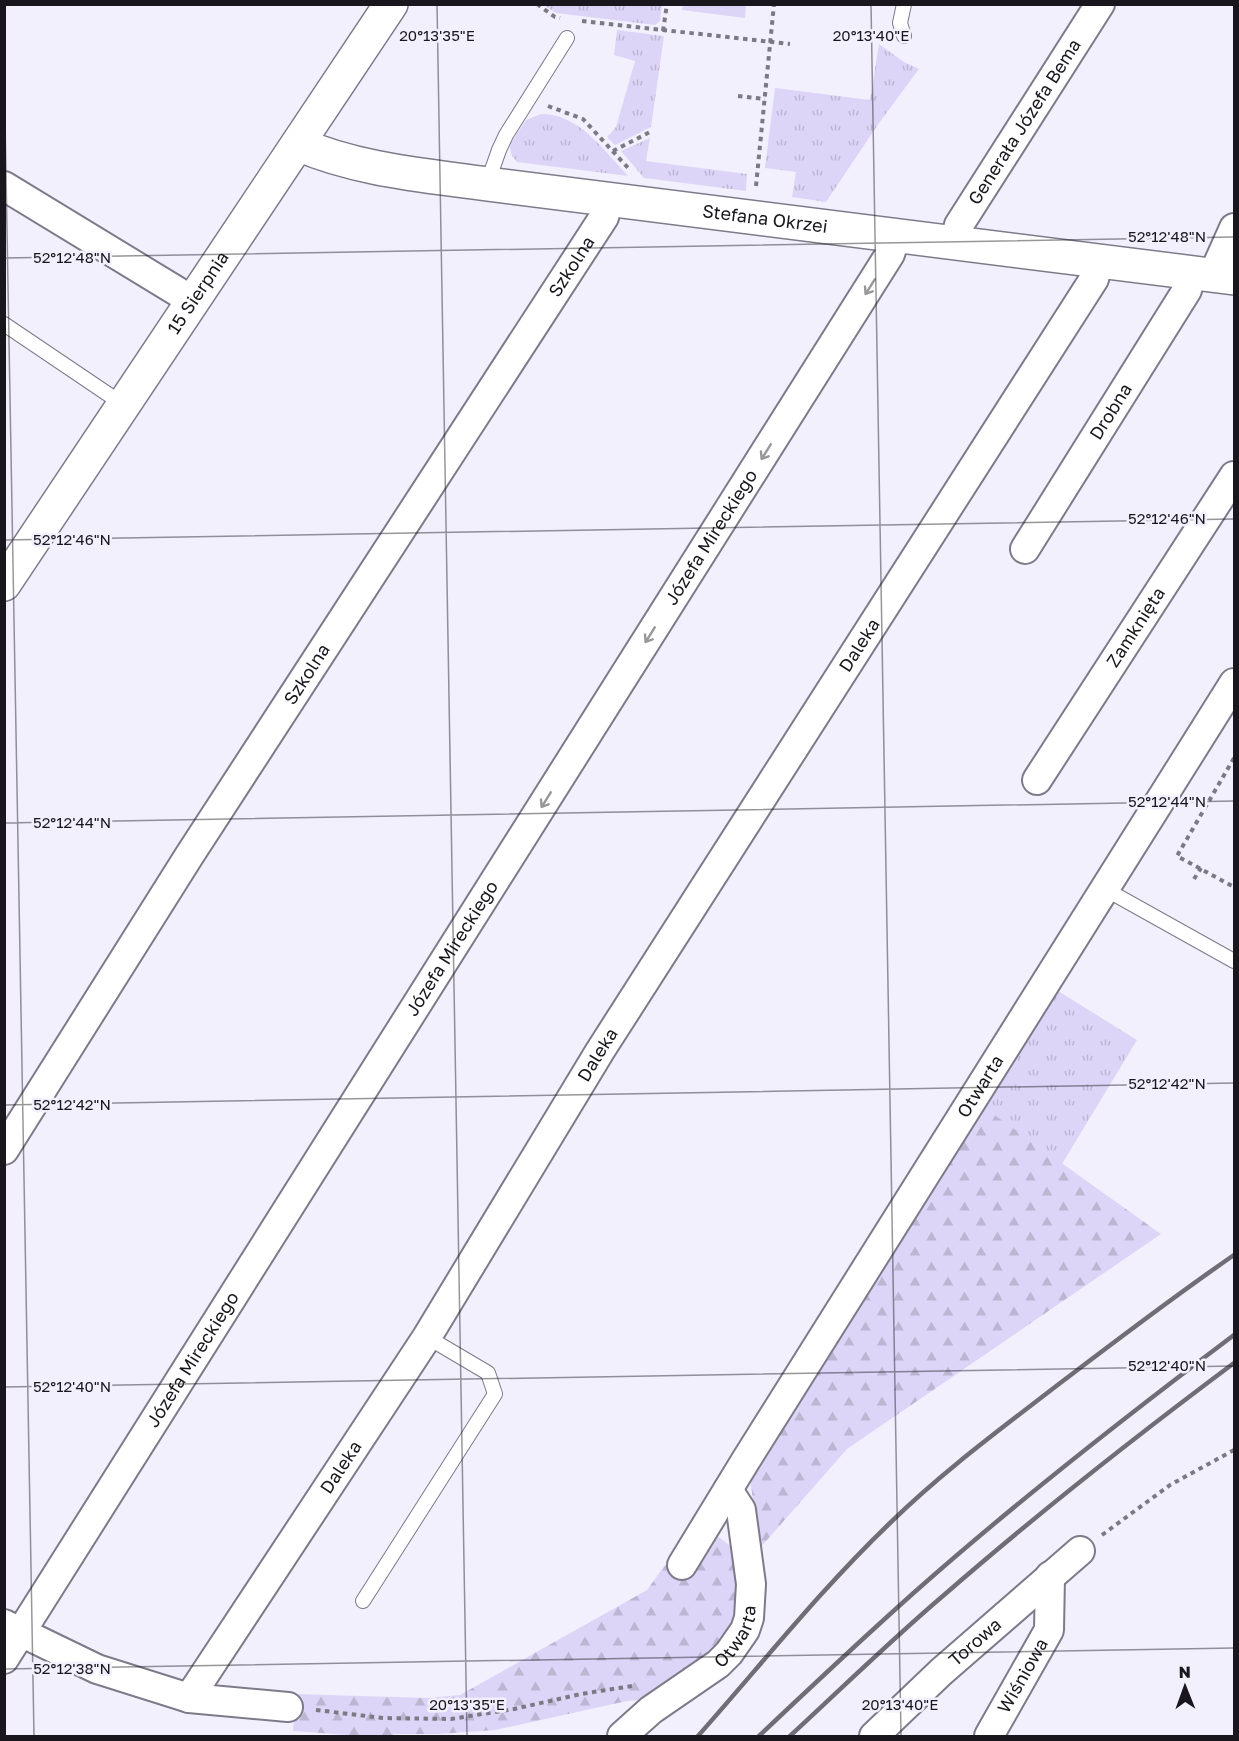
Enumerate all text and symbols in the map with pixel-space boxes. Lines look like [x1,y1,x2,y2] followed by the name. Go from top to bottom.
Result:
[399,26,475,44] text: 20°13'35"E
[833,26,909,44] text: 20°13'40"E
[963,34,1085,208] street label: Generała Józefa Bema
[701,199,829,237] street label: Stefana Okrzei
[1128,227,1206,245] text: 52°12'48"N
[543,232,599,301] street label: Szkolna
[162,247,233,338] street label: 15 Sierpnia
[33,248,111,266] text: 52°12'48"N
[863,278,875,295] one-way arrow
[1084,379,1136,443] street label: Drobna
[759,443,771,460] one-way arrow
[660,465,761,609] street label: Józefa Mireckiego
[1128,509,1206,527] text: 52°12'46"N
[33,530,111,548] text: 52°12'46"N
[1101,583,1169,671] street label: Zamknięta
[834,614,884,676] street label: Daleka
[644,626,656,643] one-way arrow
[278,639,334,708] street label: Szkolna
[540,791,552,808] one-way arrow
[1128,792,1206,810] text: 52°12'44"N
[33,813,111,831] text: 52°12'44"N
[400,876,502,1020] street label: Józefa Mireckiego
[572,1023,622,1085] street label: Daleka
[952,1051,1008,1121] street label: Otwarta
[1128,1074,1206,1092] text: 52°12'42"N
[33,1095,111,1113] text: 52°12'42"N
[141,1287,243,1431] street label: Józefa Mireckiego
[1128,1356,1206,1374] text: 52°12'40"N
[33,1377,111,1395] text: 52°12'40"N
[315,1436,366,1498] street label: Daleka
[709,1605,760,1672] street label: Otwarta
[944,1613,1005,1670] street label: Torowa
[992,1634,1052,1717] street label: Wiśniowa
[1155,1657,1215,1717] north arrow
[33,1659,111,1677] text: 52°12'38"N
[1178,1662,1191,1682] text: N
[429,1695,505,1713] text: 20°13'35"E
[862,1695,938,1713] text: 20°13'40"E

